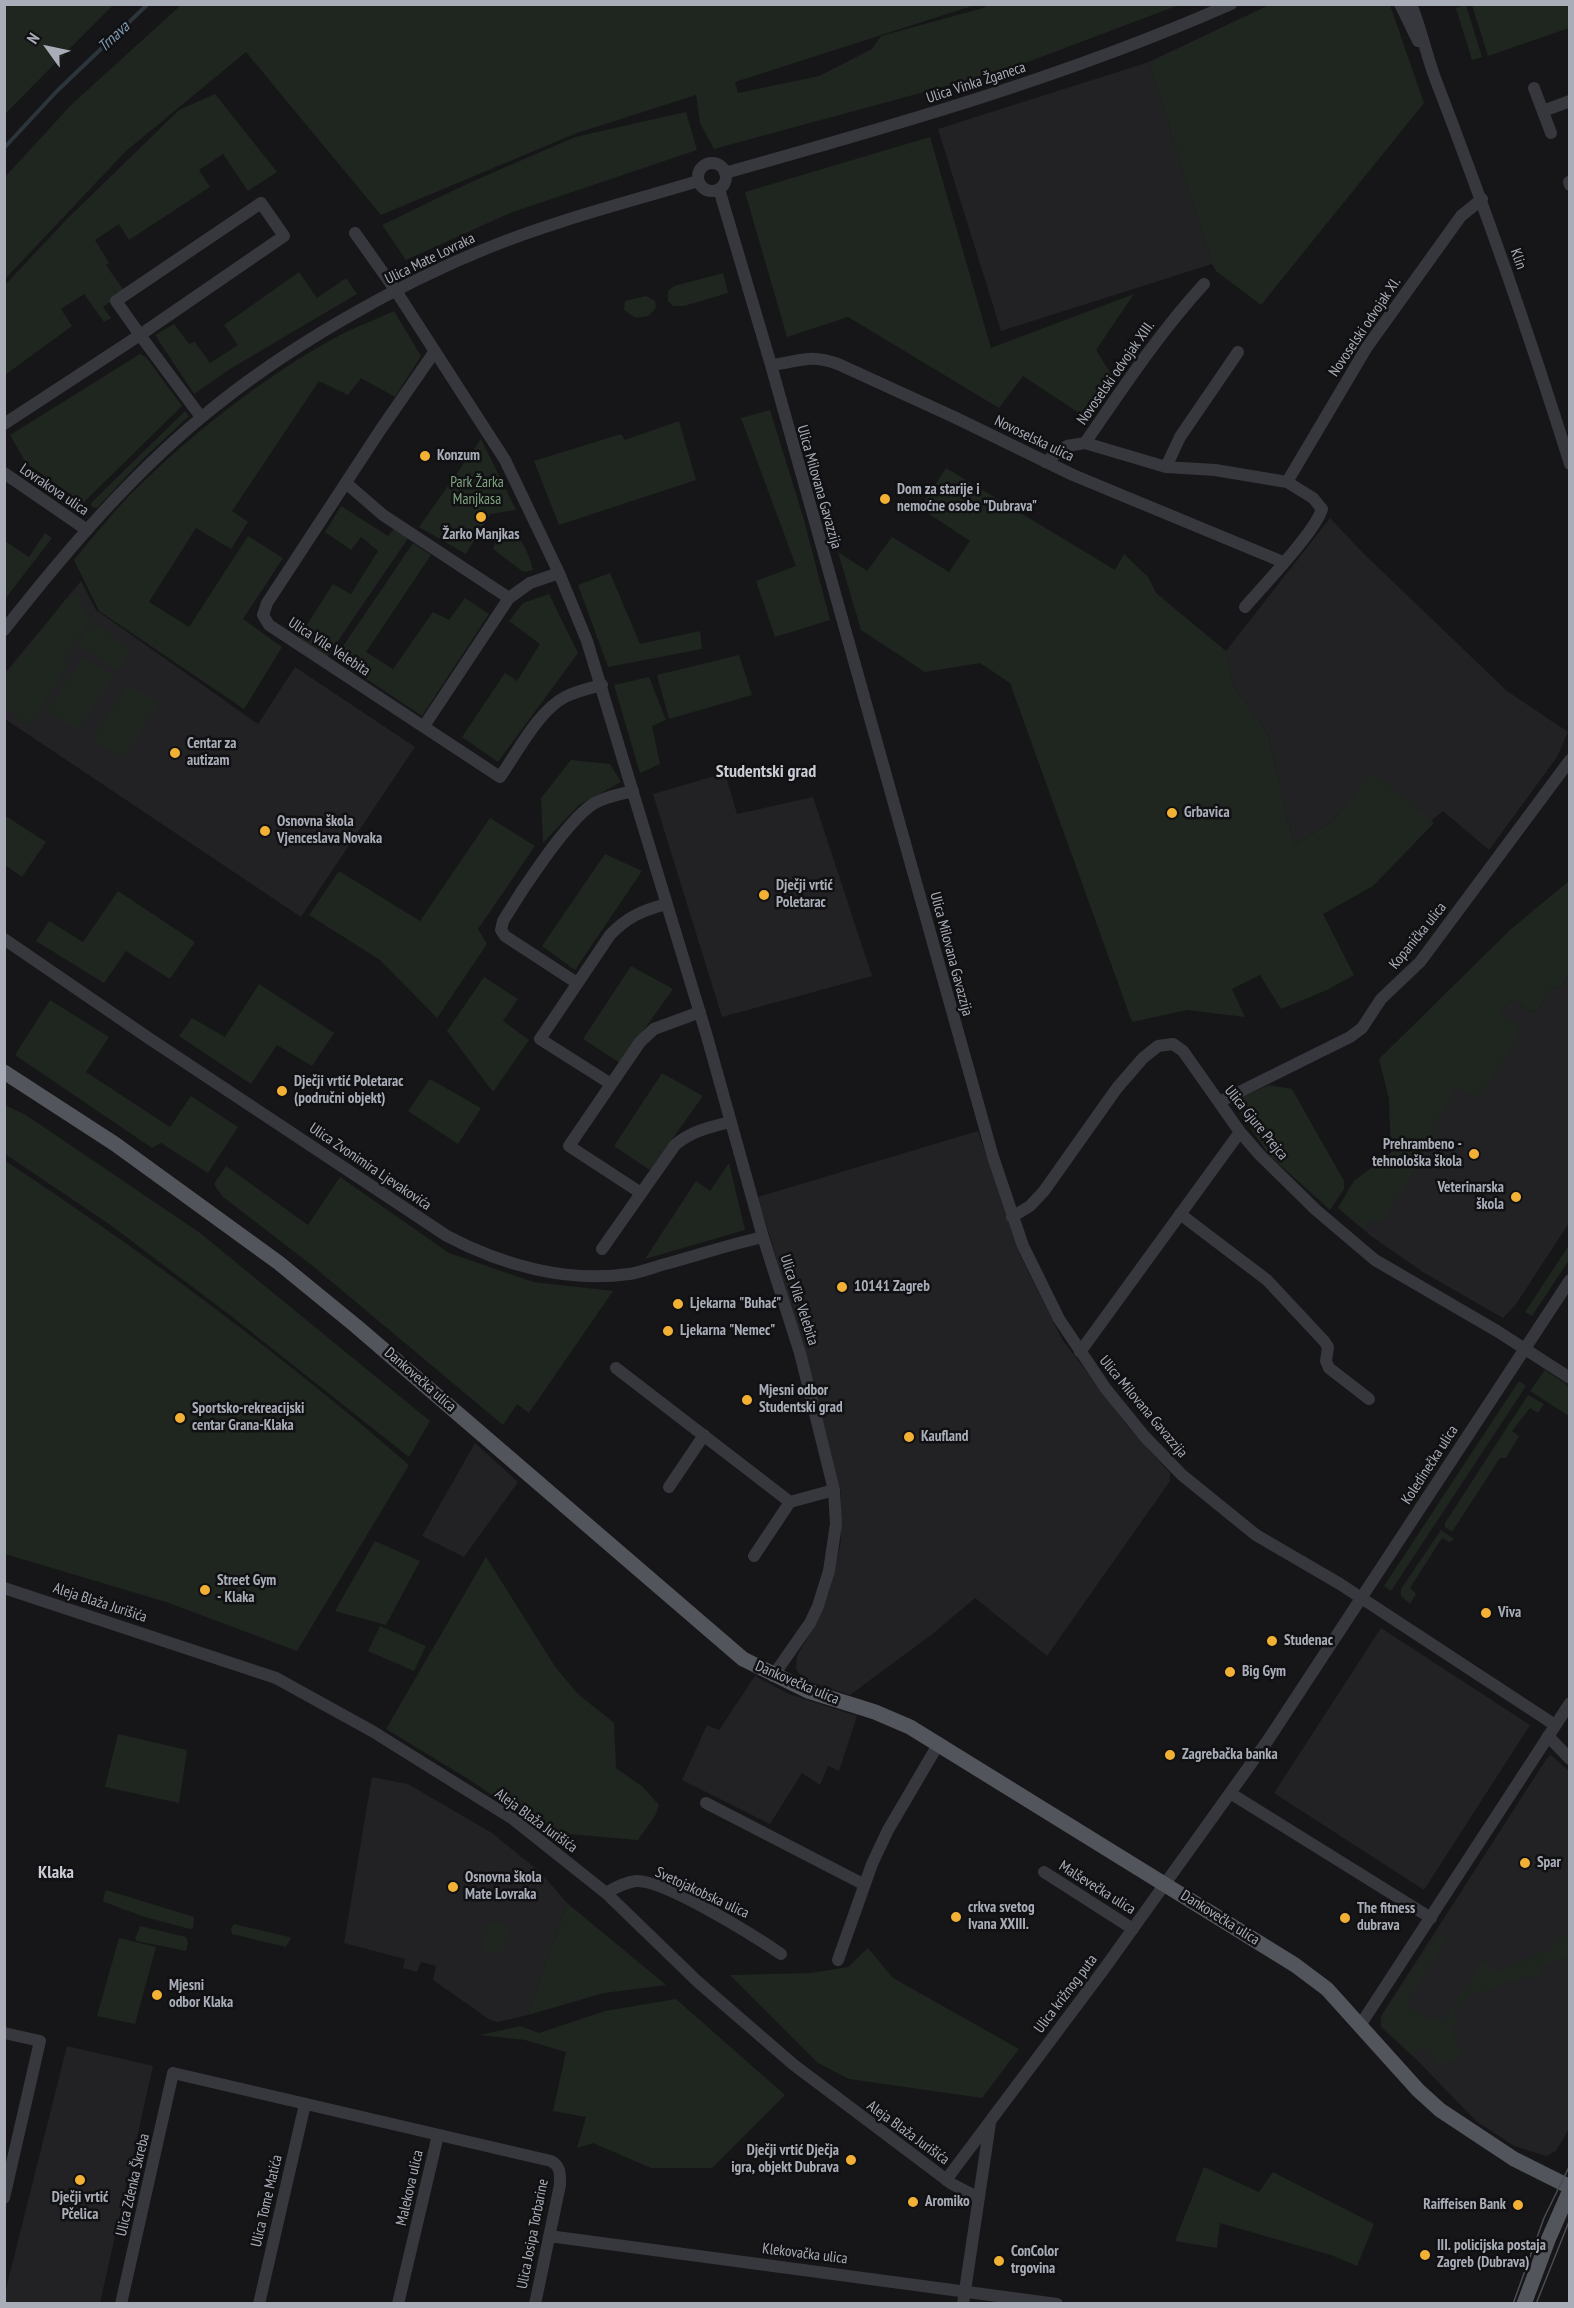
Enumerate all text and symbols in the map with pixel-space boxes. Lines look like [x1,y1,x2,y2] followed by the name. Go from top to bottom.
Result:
[18,18,78,78] north arrow
[94,18,134,56] water label: Trnava
[22,29,44,47] text: N
[924,58,1028,108] street label: Ulica Vinka Žganeca
[382,230,478,288] street label: Ulica Mate Lovraka
[1506,246,1530,272] street label: Klin
[1325,274,1405,380] street label: Novoselski odvojak XI.
[1073,317,1159,429] street label: Novoselski odvojak XIII.
[991,412,1077,466] street label: Novoselska ulica
[793,423,845,551] street label: Ulica Milovana Gavazzija
[437,447,480,465] place label: Konzum
[418,449,432,463] marker: Konzum
[16,460,92,520] street label: Lovrakova ulica
[450,474,504,509] park label: Park Žarka Manjkasa
[897,481,1037,516] place label: Dom za starije i nemoćne osobe "Dubrava"
[878,492,892,506] marker: Dom za starije i nemoćne osobe "Dubrava"
[474,510,488,524] marker: Žarko Manjkas
[443,526,519,544] place label: Žarko Manjkas
[285,614,373,680] street label: Ulica Vile Velebita
[187,735,237,770] place label: Centar za autizam
[168,746,182,760] marker: Centar za autizam
[716,761,816,783] district label: Studentski grad
[1184,804,1230,822] place label: Grbavica
[1165,806,1179,820] marker: Grbavica
[277,813,382,848] place label: Osnovna škola Vjenceslava Novaka
[258,824,272,838] marker: Osnovna škola Vjenceslava Novaka
[776,877,833,912] place label: Dječji vrtić Poletarac
[757,888,771,902] marker: Dječji vrtić Poletarac
[926,890,976,1018] street label: Ulica Milovana Gavazzija
[1386,899,1450,973] street label: Kopanička ulica
[294,1073,404,1108] place label: Dječji vrtić Poletarac (područni objekt)
[1220,1082,1292,1164] street label: Ulica Gjure Prejca
[275,1084,289,1098] marker: Dječji vrtić Poletarac (područni objekt)
[306,1119,434,1215] street label: Ulica Zvonimira Ljevakovića
[1372,1136,1462,1171] place label: Prehrambeno - tehnološka škola
[1467,1147,1481,1161] marker: Prehrambeno - tehnološka škola
[1437,1179,1504,1214] place label: Veterinarska škola
[1509,1190,1523,1204] marker: Veterinarska škola
[776,1252,822,1348] street label: Ulica Vile Velebita
[854,1278,930,1296] place label: 10141 Zagreb
[835,1280,849,1294] marker: 10141 Zagreb
[690,1295,781,1313] place label: Ljekarna "Buhać"
[671,1297,685,1311] marker: Ljekarna "Buhać"
[680,1322,775,1340] place label: Ljekarna "Nemec"
[661,1324,675,1338] marker: Ljekarna "Nemec"
[380,1344,460,1416] street label: Dankovečka ulica
[1095,1352,1191,1462] street label: Ulica Milovana Gavazzija
[759,1382,843,1417] place label: Mjesni odbor Studentski grad
[740,1393,754,1407] marker: Mjesni odbor Studentski grad
[192,1400,304,1435] place label: Sportsko-rekreacijski centar Grana-Klaka
[173,1411,187,1425] marker: Sportsko-rekreacijski centar Grana-Klaka
[1398,1422,1462,1508] street label: Koledinečka ulica
[921,1428,968,1446] place label: Kaufland
[902,1430,916,1444] marker: Kaufland
[217,1572,276,1607] place label: Street Gym - Klaka
[51,1579,149,1627] street label: Aleja Blaža Jurišića
[198,1583,212,1597] marker: Street Gym - Klaka
[1498,1604,1521,1622] place label: Viva
[1479,1606,1493,1620] marker: Viva
[1284,1632,1333,1650] place label: Studenac
[1265,1634,1279,1648] marker: Studenac
[752,1657,842,1709] street label: Dankovečka ulica
[1242,1663,1286,1681] place label: Big Gym
[1223,1665,1237,1679] marker: Big Gym
[1182,1746,1278,1764] place label: Zagrebačka banka
[1163,1748,1177,1762] marker: Zagrebačka banka
[491,1785,581,1857] street label: Aleja Blaža Jurišića
[1537,1854,1561,1872] place label: Spar
[1518,1856,1532,1870] marker: Spar
[1055,1857,1139,1919] street label: Malševečka ulica
[38,1862,74,1884] district label: Klaka
[652,1863,752,1923] street label: Svetojakobska ulica
[465,1869,542,1904] place label: Osnovna škola Mate Lovraka
[446,1880,460,1894] marker: Osnovna škola Mate Lovraka
[1177,1887,1263,1949] street label: Dankovečka ulica
[968,1899,1035,1934] place label: crkva svetog Ivana XXIII.
[1357,1900,1415,1935] place label: The fitness dubrava
[949,1910,963,1924] marker: crkva svetog Ivana XXIII.
[1338,1911,1352,1925] marker: The fitness dubrava
[1031,1951,1101,2037] street label: Ulica križnog puta
[169,1977,233,2012] place label: Mjesni odbor Klaka
[150,1988,164,2002] marker: Mjesni odbor Klaka
[863,2097,953,2169] street label: Aleja Blaža Jurišića
[112,2132,154,2238] street label: Ulica Zdenka Škreba
[731,2142,839,2177] place label: Dječji vrtić Dječja igra, objekt Dubrava
[393,2149,427,2227] street label: Malekova ulica
[248,2153,286,2249] street label: Ulica Tome Matića
[844,2153,858,2167] marker: Dječji vrtić Dječja igra, objekt Dubrava
[73,2173,87,2187] marker: Dječji vrtić Pčelica
[514,2178,552,2290] street label: Ulica Josipa Torbarine
[52,2189,108,2224] place label: Dječji vrtić Pčelica
[925,2193,970,2211] place label: Aromiko
[906,2195,920,2209] marker: Aromiko
[1423,2196,1506,2214] place label: Raiffeisen Bank
[1511,2198,1525,2212] marker: Raiffeisen Bank
[1437,2237,1546,2272] place label: III. policijska postaja Zagreb (Dubrava)
[761,2240,849,2268] street label: Klekovačka ulica
[1011,2243,1059,2278] place label: ConColor trgovina
[1418,2248,1432,2262] marker: III. policijska postaja Zagreb (Dubrava)
[992,2254,1006,2268] marker: ConColor trgovina

